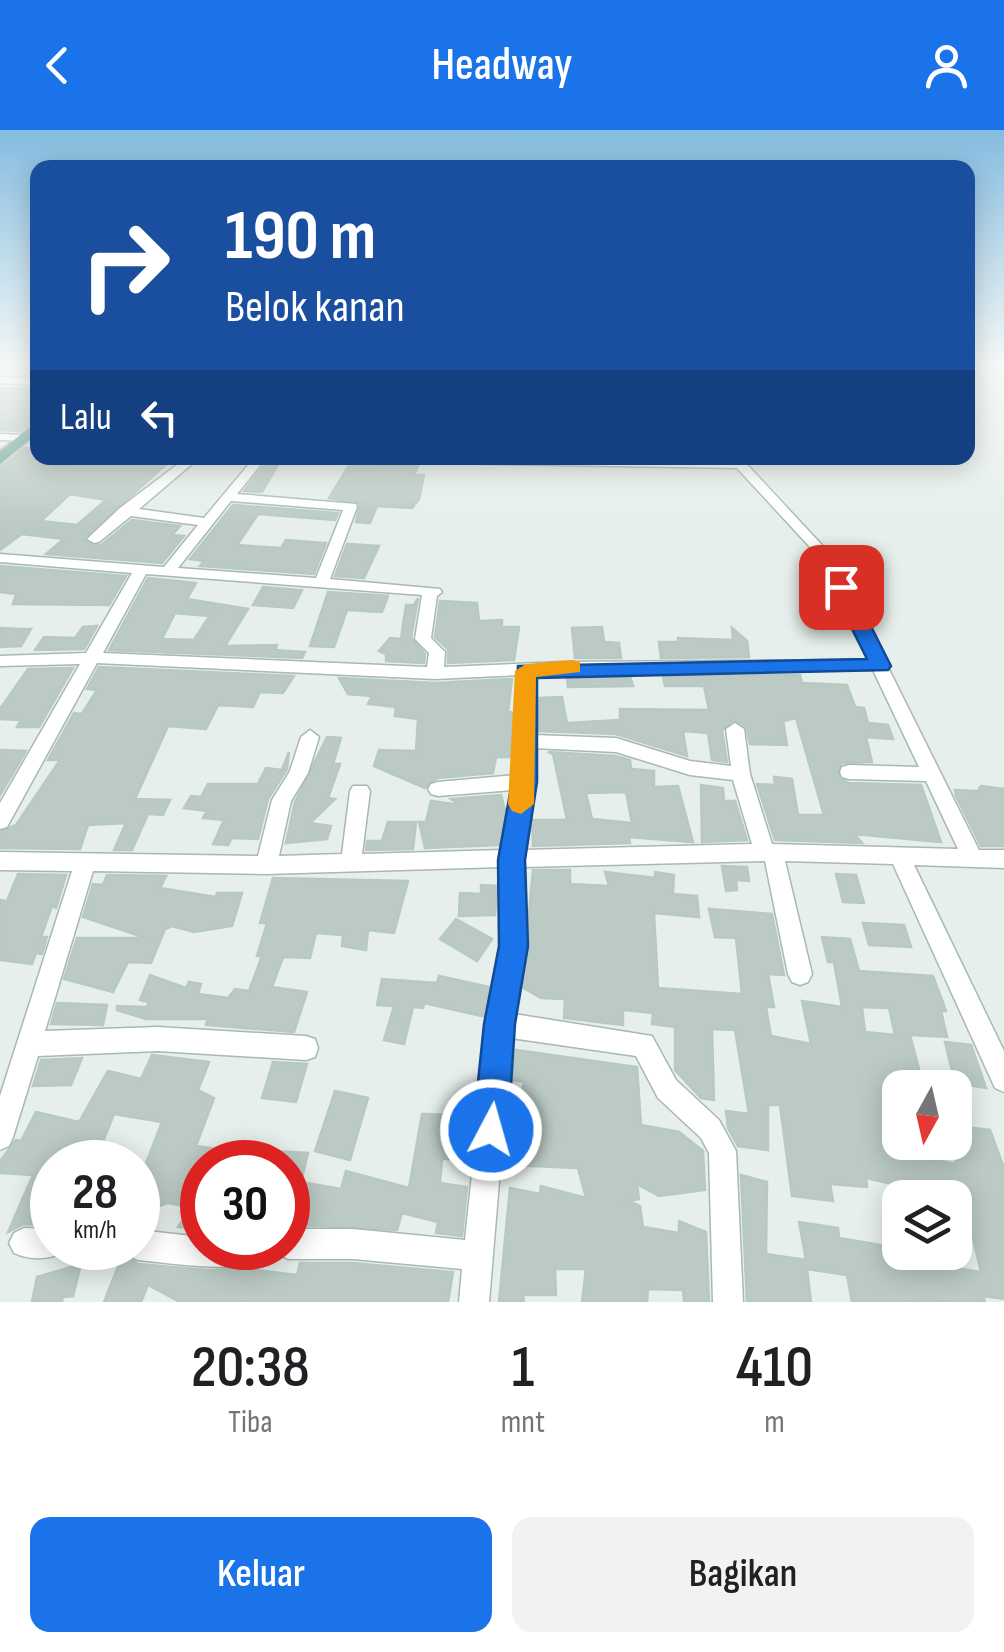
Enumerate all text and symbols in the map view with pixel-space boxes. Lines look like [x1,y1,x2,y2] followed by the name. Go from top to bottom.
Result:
[30,38,85,93] icon: back
[431,38,573,93] text: Headway
[919,38,974,93] icon: person
[225,195,376,279] text: 190 m
[60,200,190,330] icon: right
[225,280,405,335] text: Belok kanan
[132,390,187,445] icon: left
[60,395,112,440] text: Lalu
[799,545,884,630] pin
[814,560,869,615] icon: arrive
[882,1070,972,1160] north arrow
[882,1070,972,1270] map controls
[439,1078,543,1182] position arrow
[180,1140,310,1270] speed limit sign: 30
[72,1163,118,1223] text: 28
[882,1180,972,1270] button: layers
[73,1215,117,1246] text: km/h
[191,1332,310,1404] text: 20:38
[512,1332,534,1404] text: 1
[736,1332,813,1404] text: 410
[228,1403,273,1442] text: Tiba
[501,1403,545,1442] text: mnt
[764,1403,785,1442] text: m
[30,1517,492,1632] button: Keluar
[512,1517,974,1632] button: Bagikan

